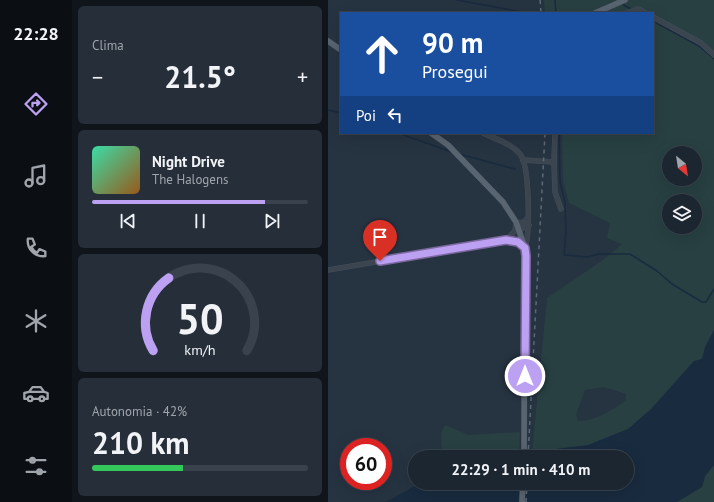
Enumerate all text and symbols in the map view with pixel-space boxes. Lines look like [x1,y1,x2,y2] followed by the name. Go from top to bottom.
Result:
[13,22,59,45] text: 22:28
[422,24,483,61] text: 90 m
[356,28,408,80] icon: ahead
[92,37,124,54] text: Clima
[164,57,236,96] text: 21.5°
[422,60,488,83] text: Prosegui
[92,63,103,91] text: −
[297,63,308,91] text: +
[22,90,50,118] icon: directions
[384,104,406,126] icon: left
[356,106,376,125] text: Poi
[662,146,702,186] north arrow
[662,146,702,234] map controls
[152,152,225,171] text: Night Drive
[22,162,50,190] icon: music
[152,171,229,188] text: The Halogens
[662,194,702,234] button: layers
[117,210,139,232] icon: previous
[189,210,211,232] icon: pause
[261,210,283,232] icon: next
[363,220,397,261] pin
[369,226,391,248] icon: arrive
[22,234,50,262] icon: phone
[176,292,224,345] text: 50
[22,307,50,335] icon: climate
[184,340,216,359] text: km/h
[504,355,546,397] position arrow
[22,379,50,407] icon: car
[92,403,187,420] text: Autonomia · 42%
[92,423,190,462] text: 210 km
[340,438,392,490] speed limit sign: 60
[22,452,50,480] icon: filters
[452,460,590,479] text: 22:29 · 1 min · 410 m

